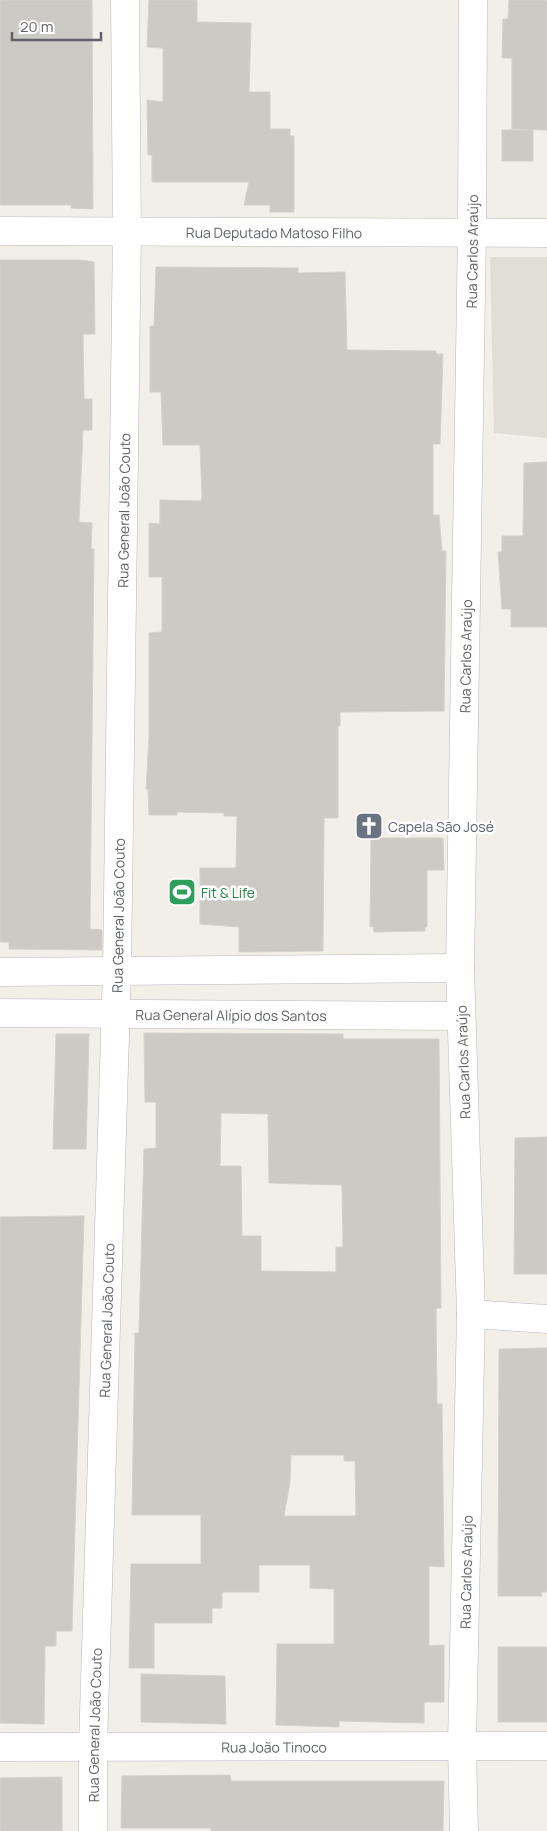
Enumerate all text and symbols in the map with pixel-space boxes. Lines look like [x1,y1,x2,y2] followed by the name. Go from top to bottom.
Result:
[12,10,101,42] scale bar
[20,16,53,37] text: 20 m
[461,194,482,308] street label: Rua Carlos Araújo
[186,222,362,242] street label: Rua Deputado Matoso Filho
[113,433,134,588] street label: Rua General João Couto
[455,599,476,713] street label: Rua Carlos Araújo
[354,811,384,841] church icon: Capela São José
[388,817,494,836] place label: Capela São José
[107,838,128,993] street label: Rua General João Couto
[167,877,197,907] sports icon: Fit & Life
[201,883,255,902] place label: Fit & Life
[135,1004,327,1025] street label: Rua General Alípio dos Santos
[452,1005,474,1119] street label: Rua Carlos Araújo
[94,1243,118,1398] street label: Rua General João Couto
[455,1515,476,1629] street label: Rua Carlos Araújo
[83,1647,106,1802] street label: Rua General João Couto
[221,1737,327,1756] street label: Rua João Tinoco

